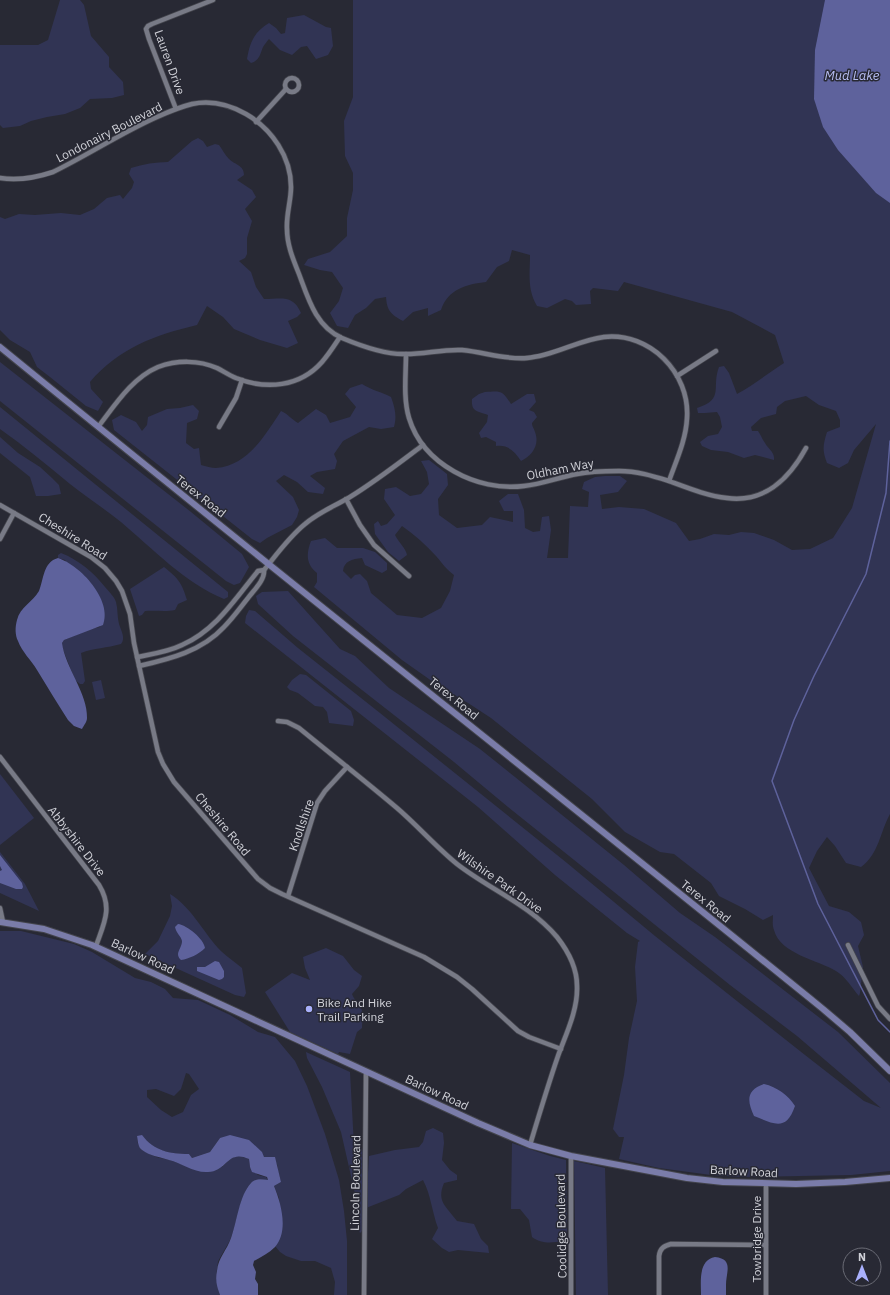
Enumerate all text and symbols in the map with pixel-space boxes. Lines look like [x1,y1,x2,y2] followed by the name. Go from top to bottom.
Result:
[151,28,189,97] street label: Lauren Drive
[825,67,880,84] water label: Mud Lake
[53,99,165,165] street label: Londonairy Boulevard
[525,455,595,483] street label: Oldham Way
[173,472,229,520] street label: Terex Road
[36,509,110,563] street label: Cheshire Road
[426,673,482,723] street label: Terex Road
[192,789,254,859] street label: Cheshire Road
[285,797,317,853] street label: Knollshire
[45,803,109,879] street label: Abbyshire Drive
[454,846,546,916] street label: Wilshire Park Drive
[678,876,734,926] street label: Terex Road
[109,935,177,977] street label: Barlow Road
[317,995,392,1024] place label: Bike And Hike Trail Parking
[304,1004,314,1014] marker: Bike And Hike Trail Parking
[403,1071,471,1113] street label: Barlow Road
[347,1135,363,1231] street label: Lincoln Boulevard
[710,1162,778,1180] street label: Barlow Road
[553,1174,569,1278] street label: Coolidge Boulevard
[749,1195,764,1282] street label: Towbridge Drive
[842,1247,882,1287] north arrow
[858,1250,866,1264] text: N

